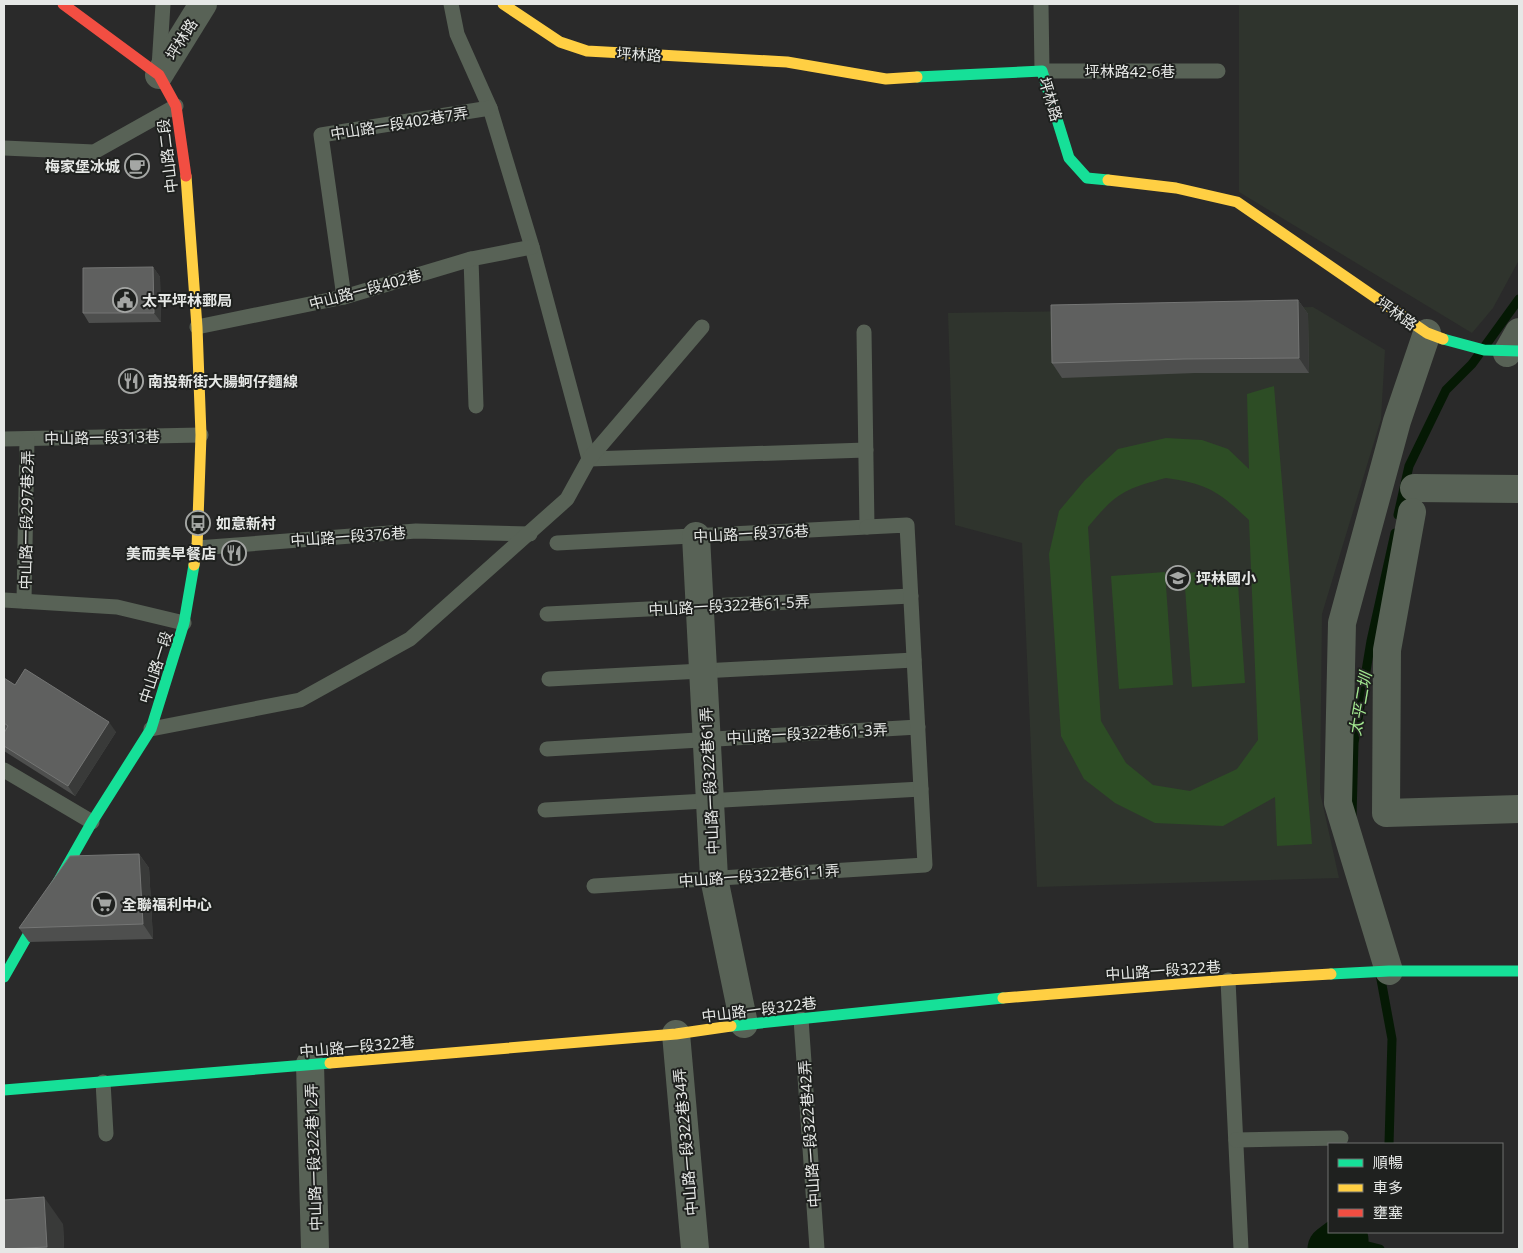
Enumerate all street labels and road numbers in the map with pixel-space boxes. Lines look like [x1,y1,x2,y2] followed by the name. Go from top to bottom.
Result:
[161,15,201,63] street label: 坪林路
[616,43,662,65] street label: 坪林路
[1085,61,1175,81] street label: 坪林路42-6巷
[1035,75,1067,123] street label: 坪林路
[329,102,469,144] street label: 中山路一段402巷7弄
[153,118,181,194] street label: 中山路二段
[307,264,423,314] street label: 中山路一段402巷
[1373,292,1421,334] street label: 坪林路
[44,426,160,448] street label: 中山路一段313巷
[15,450,37,590] street label: 中山路一段297巷2弄
[693,520,809,546] street label: 中山路一段376巷
[290,522,406,550] street label: 中山路一段376巷
[648,591,810,619] street label: 中山路一段322巷61-5弄
[134,628,176,706] street label: 中山路一段
[695,707,723,855] street label: 中山路一段322巷61弄
[726,719,888,747] street label: 中山路一段322巷61-3弄
[678,859,840,891] street label: 中山路一段322巷61-1弄
[1105,956,1221,984] street label: 中山路一段322巷
[700,992,818,1026] street label: 中山路一段322巷
[298,1031,416,1061] street label: 中山路一段322巷
[794,1060,824,1208] street label: 中山路一段322巷42弄
[669,1067,701,1217] street label: 中山路一段322巷34弄
[300,1083,326,1231] street label: 中山路一段322巷12弄

